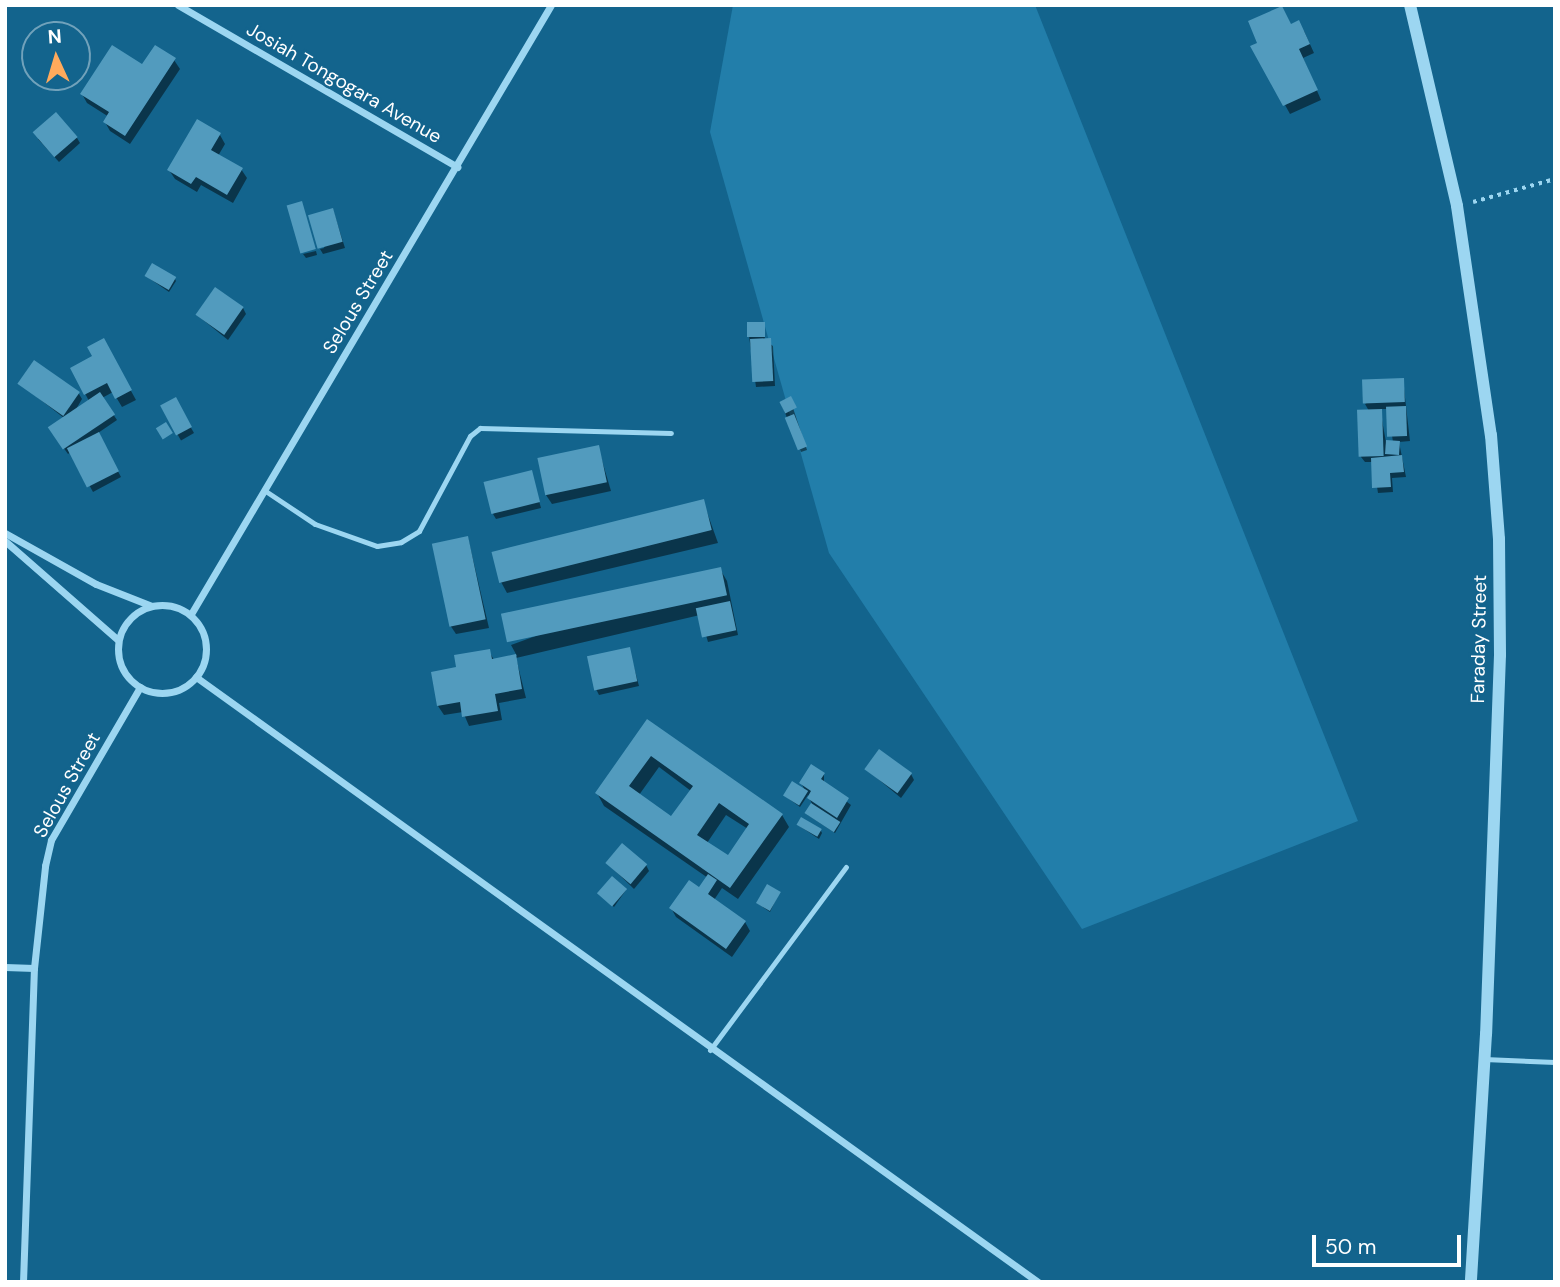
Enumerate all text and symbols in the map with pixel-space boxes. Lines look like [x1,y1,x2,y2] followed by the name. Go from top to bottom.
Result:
[242,18,446,148] street label: Josiah Tongogara Avenue
[21,21,91,91] north arrow
[47,24,62,50] text: N
[318,246,398,358] street label: Selous Street
[1466,574,1492,704] street label: Faraday Street
[29,728,105,842] street label: Selous Street
[1315,1220,1464,1264] scale bar
[1325,1233,1376,1261] text: 50 m

